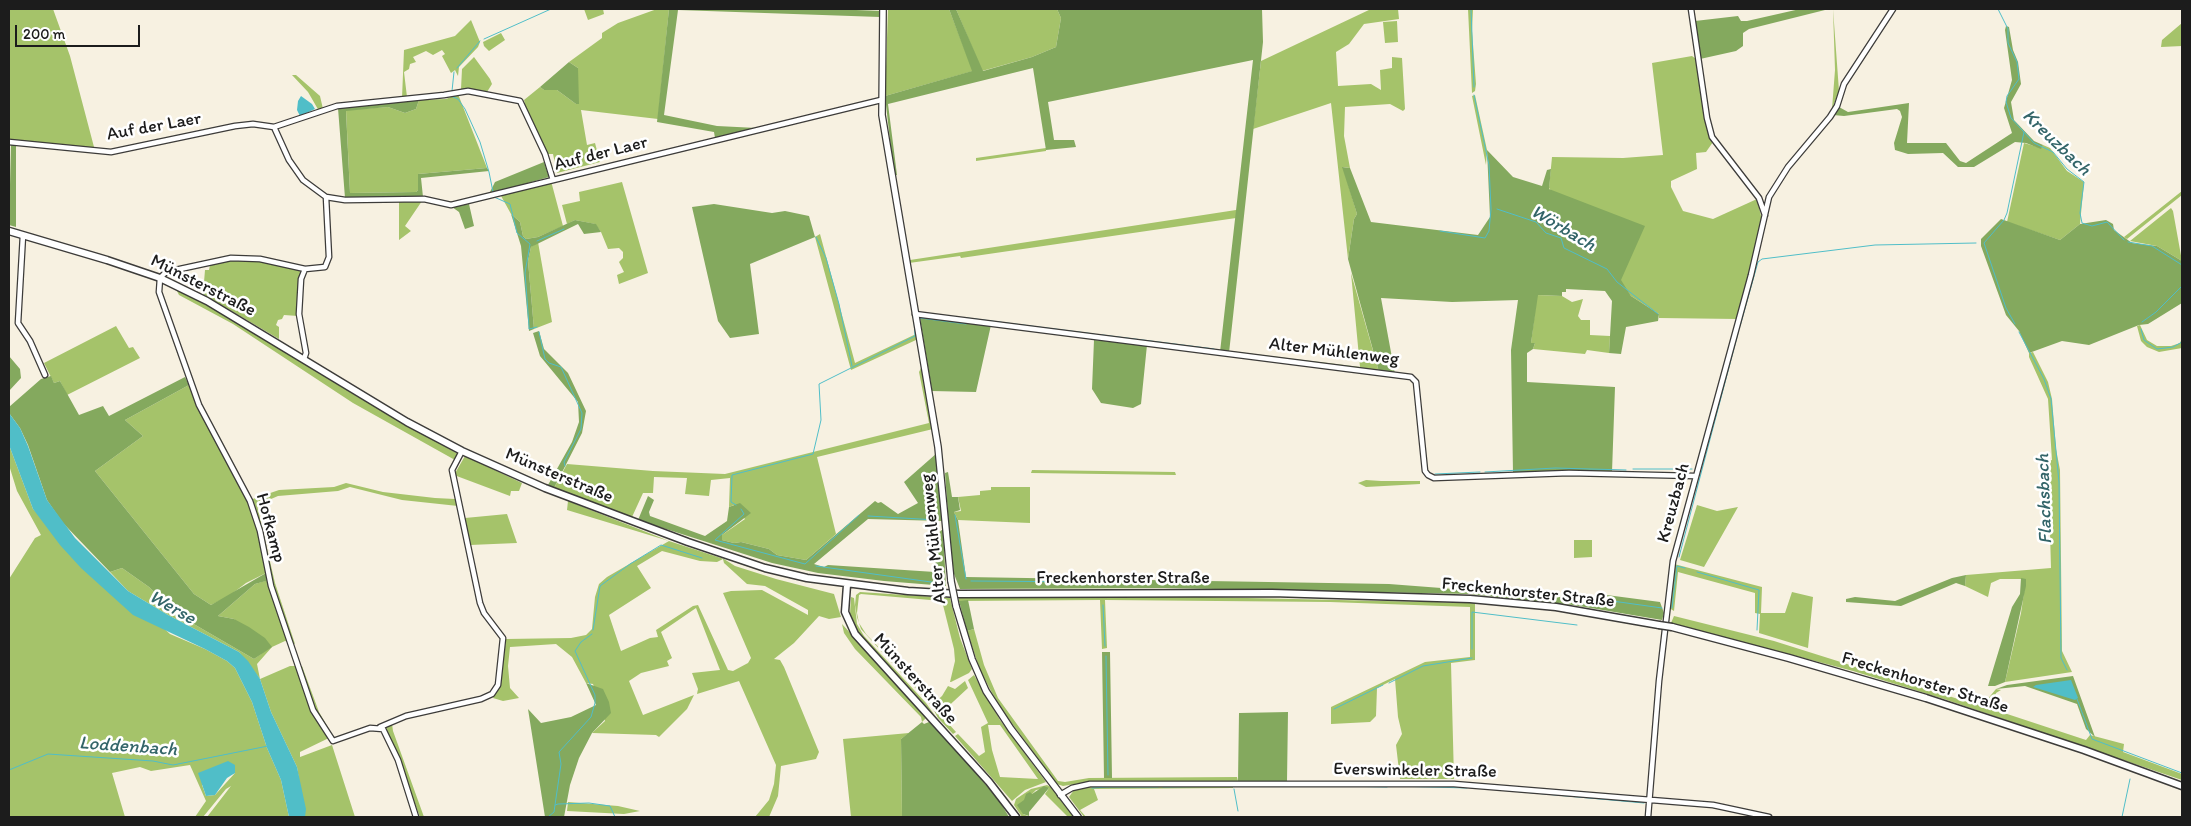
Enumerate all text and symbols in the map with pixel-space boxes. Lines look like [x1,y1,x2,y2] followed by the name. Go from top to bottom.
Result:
[18,15,142,47] scale bar
[23,25,65,43] text: 200 m
[2017,105,2095,181] water label: Kreuzbach
[105,108,203,146] street label: Auf der Laer
[552,132,650,176] street label: Auf der Laer
[1526,201,1600,257] water label: Wörbach
[147,250,259,322] street label: Münsterstraße
[1268,333,1400,371] street label: Alter Mühlenweg
[502,444,616,508] street label: Münsterstraße
[2032,453,2058,545] water label: Flachsbach
[1653,461,1695,545] street label: Kreuzbach
[916,473,952,605] street label: Alter Mühlenweg
[250,491,290,565] street label: Hofkamp
[1036,567,1210,589] street label: Freckenhorster Straße
[1441,573,1615,613] street label: Freckenhorster Straße
[145,586,199,630] water label: Werse
[868,629,962,729] street label: Münsterstraße
[1839,647,2011,719] street label: Freckenhorster Straße
[78,732,178,762] water label: Loddenbach
[1333,759,1497,783] street label: Everswinkeler Straße

